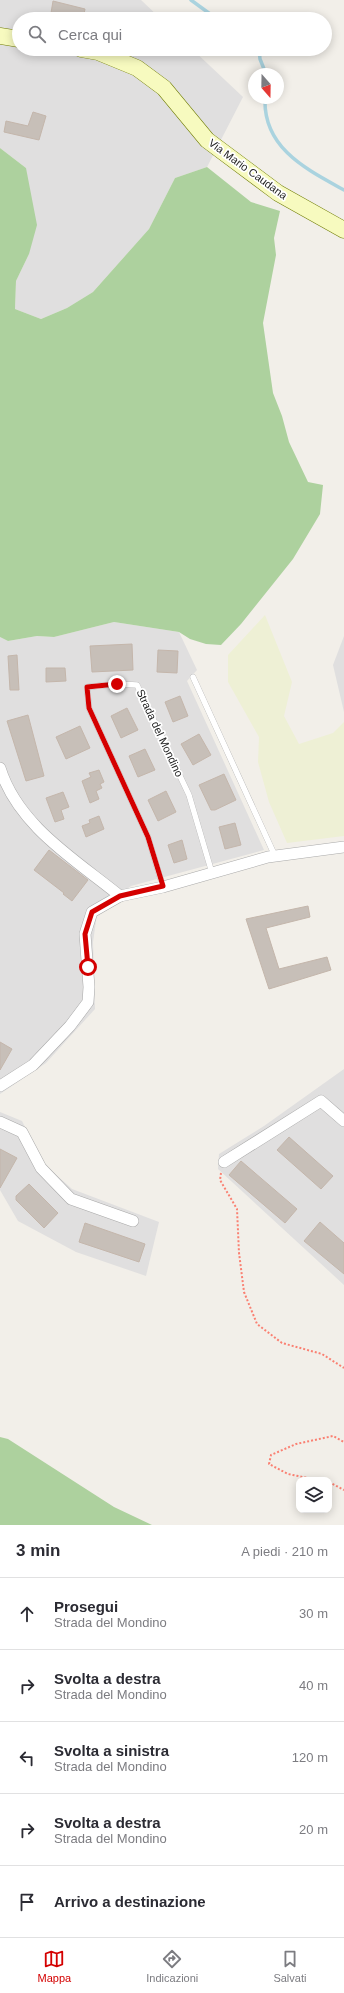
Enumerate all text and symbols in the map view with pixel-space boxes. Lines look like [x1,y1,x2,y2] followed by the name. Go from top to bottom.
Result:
[12,12,332,56] search box
[26,23,48,45] icon: search
[58,26,122,43] text: Cerca qui
[248,68,284,104] north arrow
[206,137,290,202] street label: Via Mario Caudana
[108,675,126,693] route end
[134,687,186,779] street label: Strada del Mondino
[79,958,97,976] route start
[296,1477,332,1513] map controls
[296,1477,332,1513] button: layers
[16,1541,60,1560] text: 3 min
[241,1544,328,1559] text: A piedi · 210 m
[54,1598,118,1615] text: Prosegui
[16,1603,38,1625] icon: ahead
[299,1606,328,1621] text: 30 m
[54,1615,167,1630] text: Strada del Mondino
[54,1670,161,1687] text: Svolta a destra
[16,1675,38,1697] icon: right
[299,1678,328,1693] text: 40 m
[54,1687,167,1702] text: Strada del Mondino
[54,1742,169,1759] text: Svolta a sinistra
[16,1747,38,1769] icon: left
[292,1750,328,1765] text: 120 m
[54,1759,167,1774] text: Strada del Mondino
[54,1814,161,1831] text: Svolta a destra
[16,1819,38,1841] icon: right
[299,1822,328,1837] text: 20 m
[54,1831,167,1846] text: Strada del Mondino
[16,1891,38,1913] icon: arrive
[54,1893,206,1910] text: Arrivo a destinazione
[38,1948,71,1984] tab: Mappa
[146,1948,198,1984] tab: Indicazioni
[273,1948,306,1984] tab: Salvati

